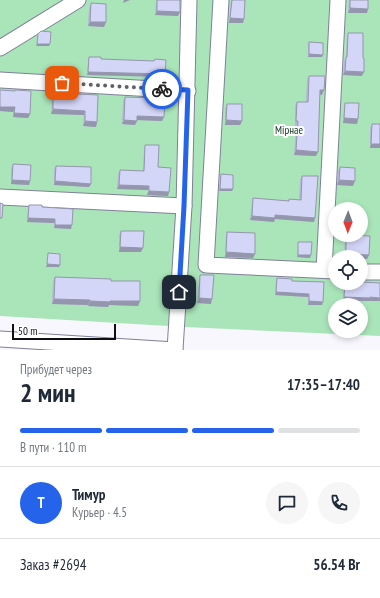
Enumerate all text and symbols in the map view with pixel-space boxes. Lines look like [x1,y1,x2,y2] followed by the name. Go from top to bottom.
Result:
[45,66,79,100] pin
[142,69,182,109] courier
[51,72,73,94] icon: bag
[151,78,173,100] icon: bike
[275,123,303,137] park label: Мірнае
[328,202,368,242] north arrow
[328,202,368,338] map controls
[328,250,368,290] button: locate
[162,275,196,309] pin
[168,281,190,303] icon: home
[328,298,368,338] button: layers
[12,322,116,341] scale bar
[18,324,37,338] text: 50 m
[20,361,92,378] text: Прибудет через
[287,375,360,394] text: 17:35–17:40
[20,376,75,409] text: 2 мин
[20,439,86,456] text: В пути · 110 m
[266,482,308,524] button: chat
[318,482,360,524] button: phone
[72,485,105,504] text: Тимур
[37,493,45,512] text: Т
[72,504,127,521] text: Курьер · 4.5
[20,555,87,574] text: Заказ #2694
[313,555,360,574] text: 56.54 Br

